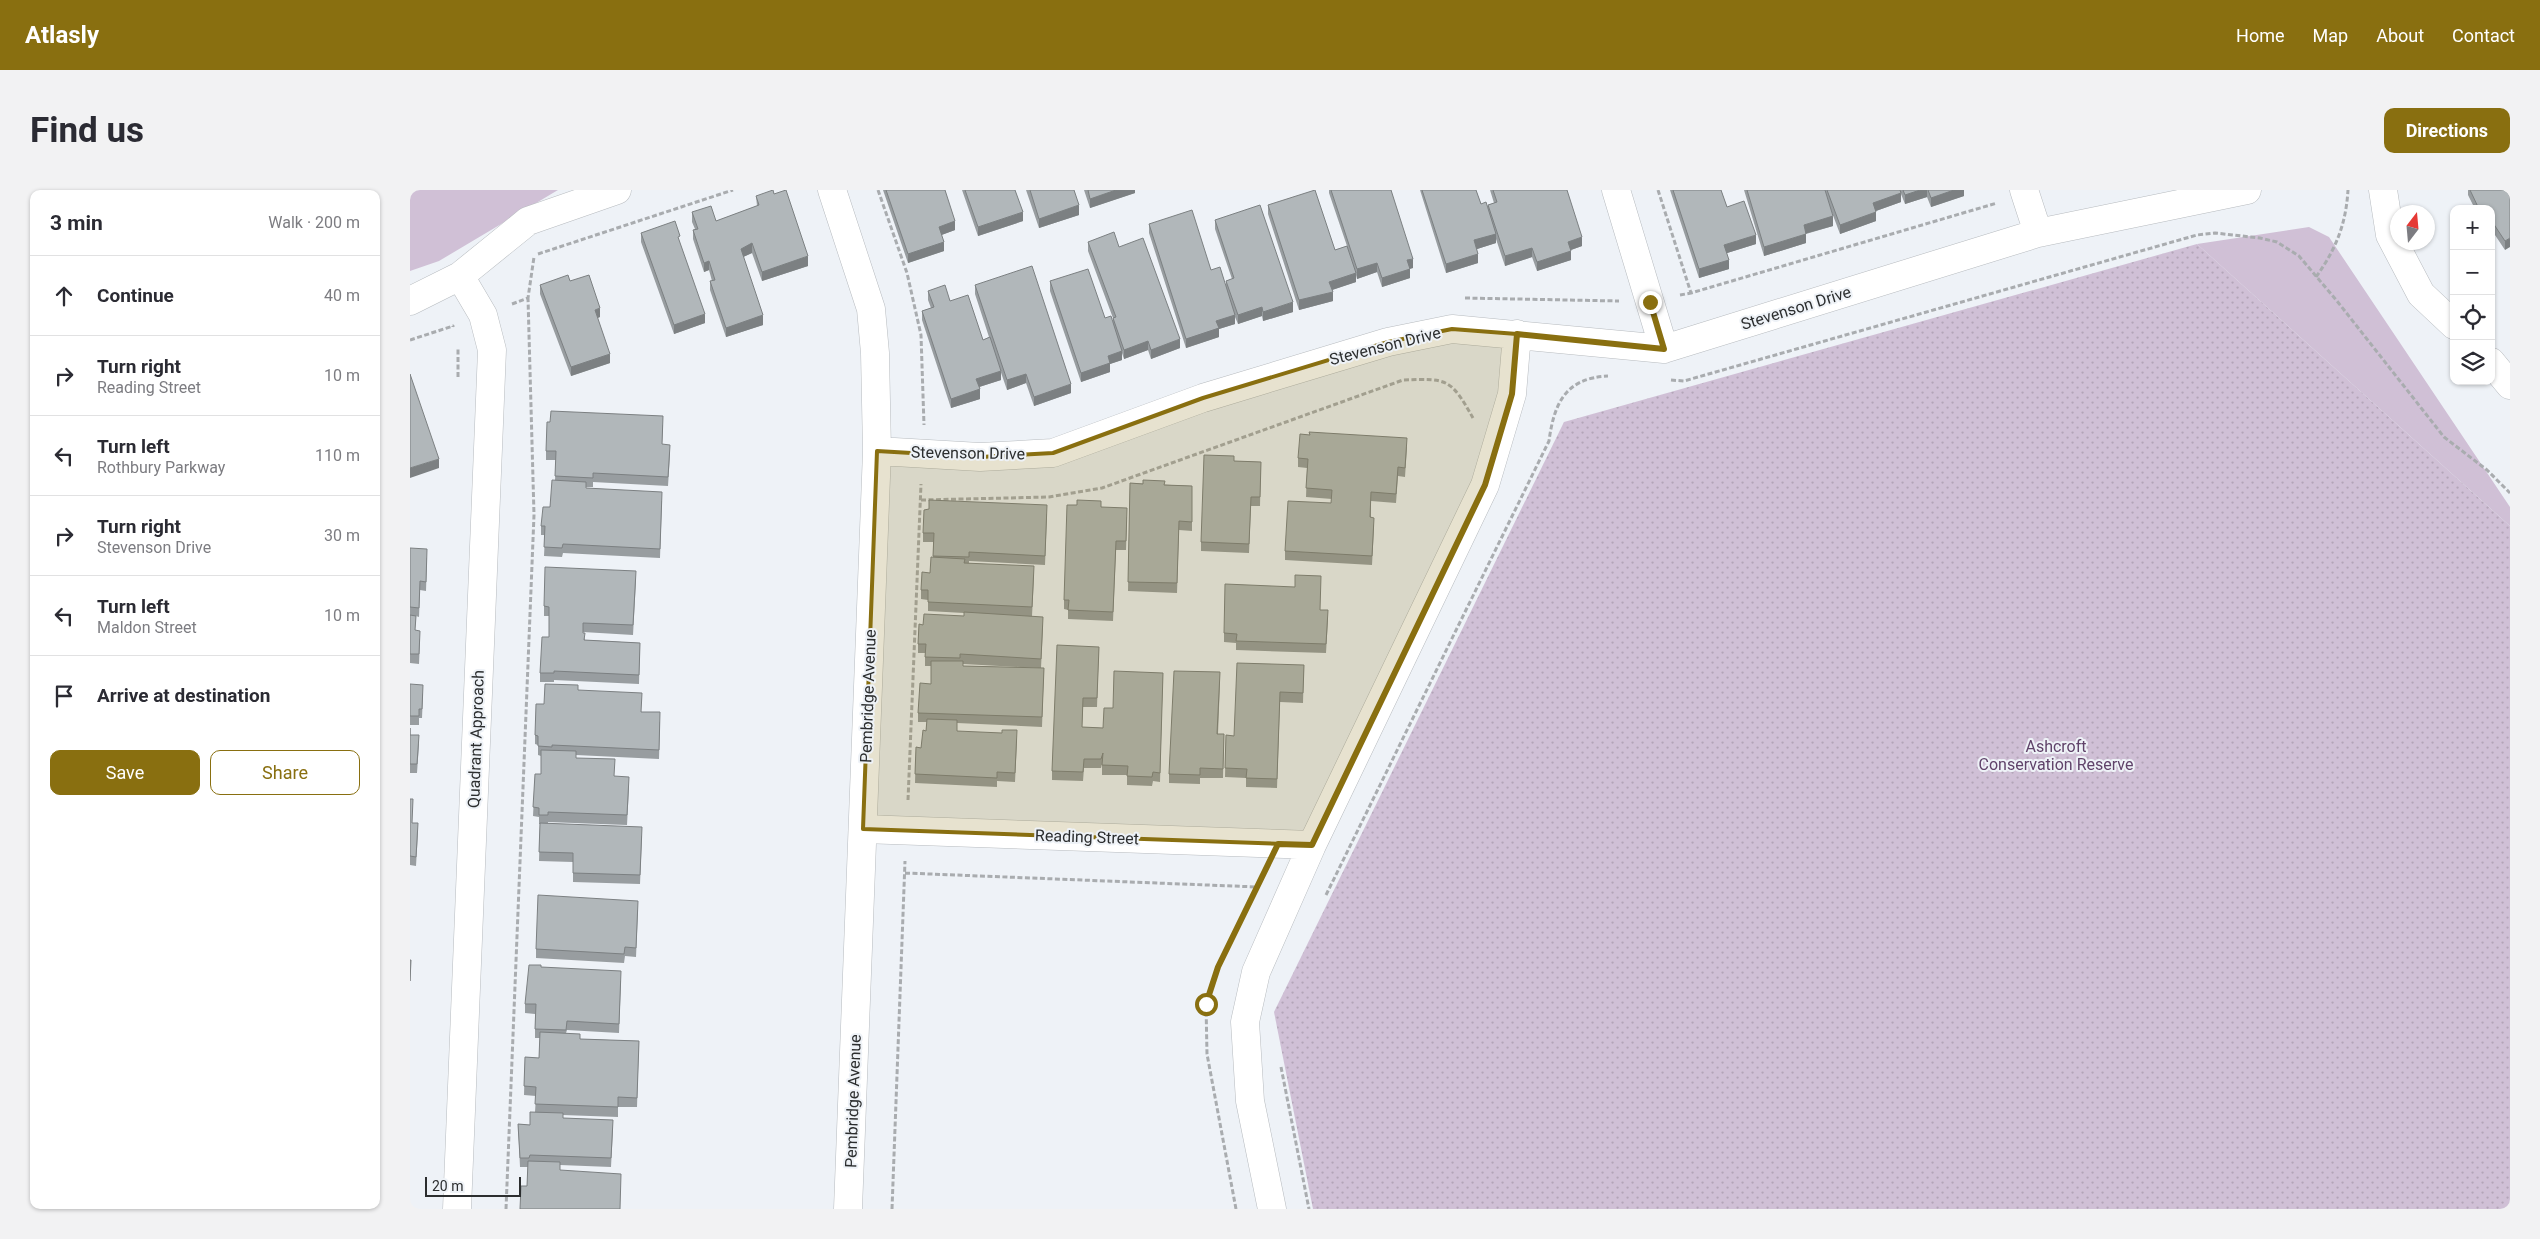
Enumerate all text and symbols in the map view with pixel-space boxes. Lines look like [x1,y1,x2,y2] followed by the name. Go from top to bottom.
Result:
[25,21,99,49] text: Atlasly
[2236,25,2285,46] text: Home
[2313,25,2348,46] text: Map
[2376,25,2424,46] text: About
[2452,25,2515,46] text: Contact
[2384,108,2510,153] button: Directions
[30,110,144,151] text: Find us
[2390,205,2435,250] north arrow
[2450,205,2495,385] map controls
[2450,205,2495,250] button: +
[50,211,103,235] text: 3 min
[268,213,360,232] text: Walk · 200 m
[2450,250,2495,295] button: −
[50,282,78,310] icon: ahead
[1739,282,1853,334] street label: Stevenson Drive
[97,284,174,307] text: Continue
[324,286,360,305] text: 40 m
[1639,291,1662,314] route end
[2450,295,2495,340] button: locate
[1327,323,1443,369] street label: Stevenson Drive
[2450,340,2495,385] button: layers
[97,355,181,378] text: Turn right
[50,362,78,390] icon: right
[324,366,360,385] text: 10 m
[97,378,201,397] text: Reading Street
[97,435,170,458] text: Turn left
[50,442,78,470] icon: left
[911,443,1025,463] street label: Stevenson Drive
[315,446,360,465] text: 110 m
[97,458,225,477] text: Rothbury Parkway
[97,515,181,538] text: Turn right
[50,522,78,550] icon: right
[324,526,360,545] text: 30 m
[97,538,211,557] text: Stevenson Drive
[97,595,170,618] text: Turn left
[50,602,78,630] icon: left
[324,606,360,625] text: 10 m
[97,618,197,637] text: Maldon Street
[856,629,880,763] street label: Pembridge Avenue
[464,670,488,808] street label: Quadrant Approach
[50,682,78,710] icon: arrive
[97,684,270,707] text: Arrive at destination
[1979,737,2133,774] park label: Ashcroft Conservation Reserve
[50,750,200,795] button: Save
[210,750,360,795] button: Share
[1035,826,1139,848] street label: Reading Street
[1195,993,1218,1016] route start
[841,1034,865,1168] street label: Pembridge Avenue
[425,1174,521,1197] scale bar
[432,1178,464,1194] text: 20 m

